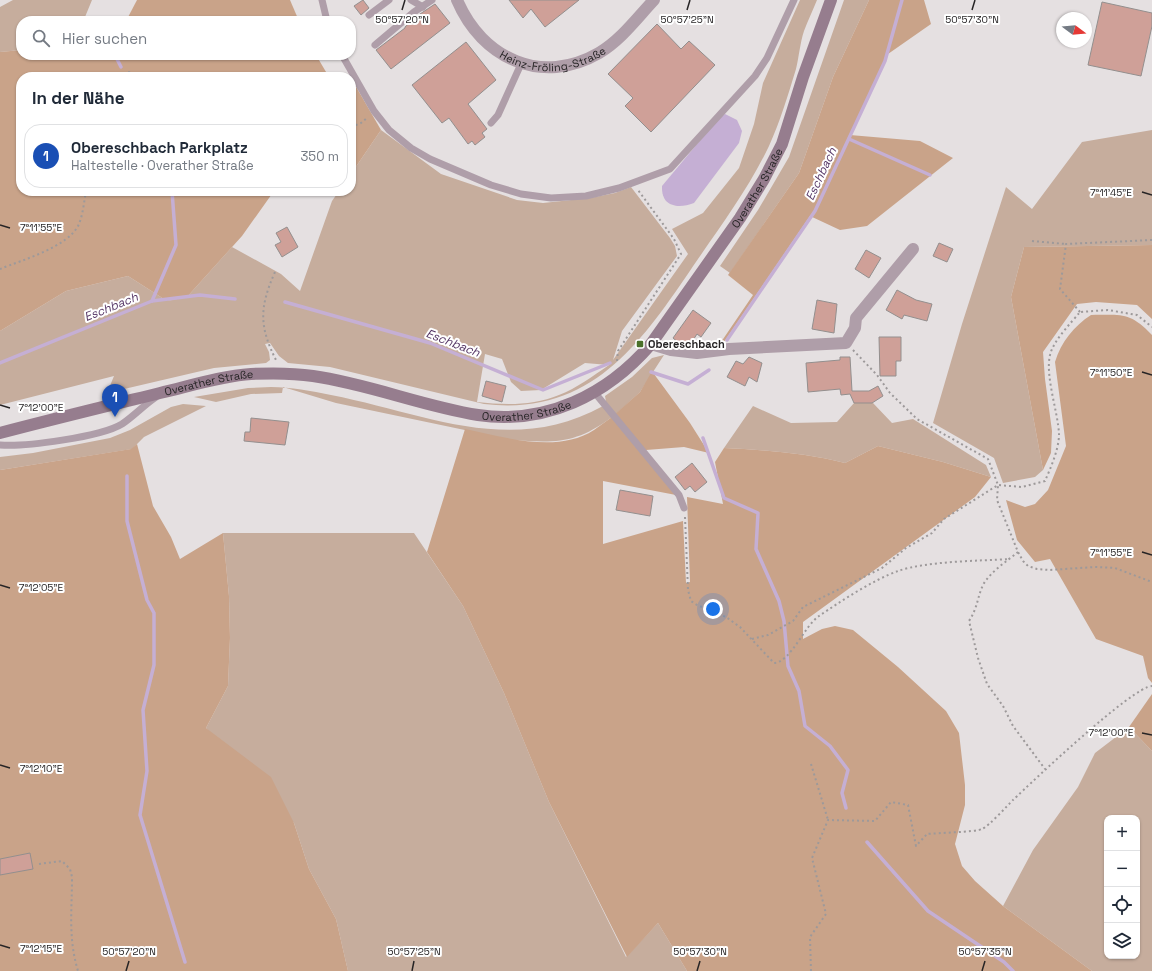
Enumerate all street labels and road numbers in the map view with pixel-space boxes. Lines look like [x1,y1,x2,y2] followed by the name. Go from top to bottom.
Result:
[498,39,608,57] street label: Heinz-Fröling-Straße
[728,146,786,231] street label: Overather Straße
[163,367,254,399] street label: Overather Straße
[481,397,573,424] street label: Overather Straße

